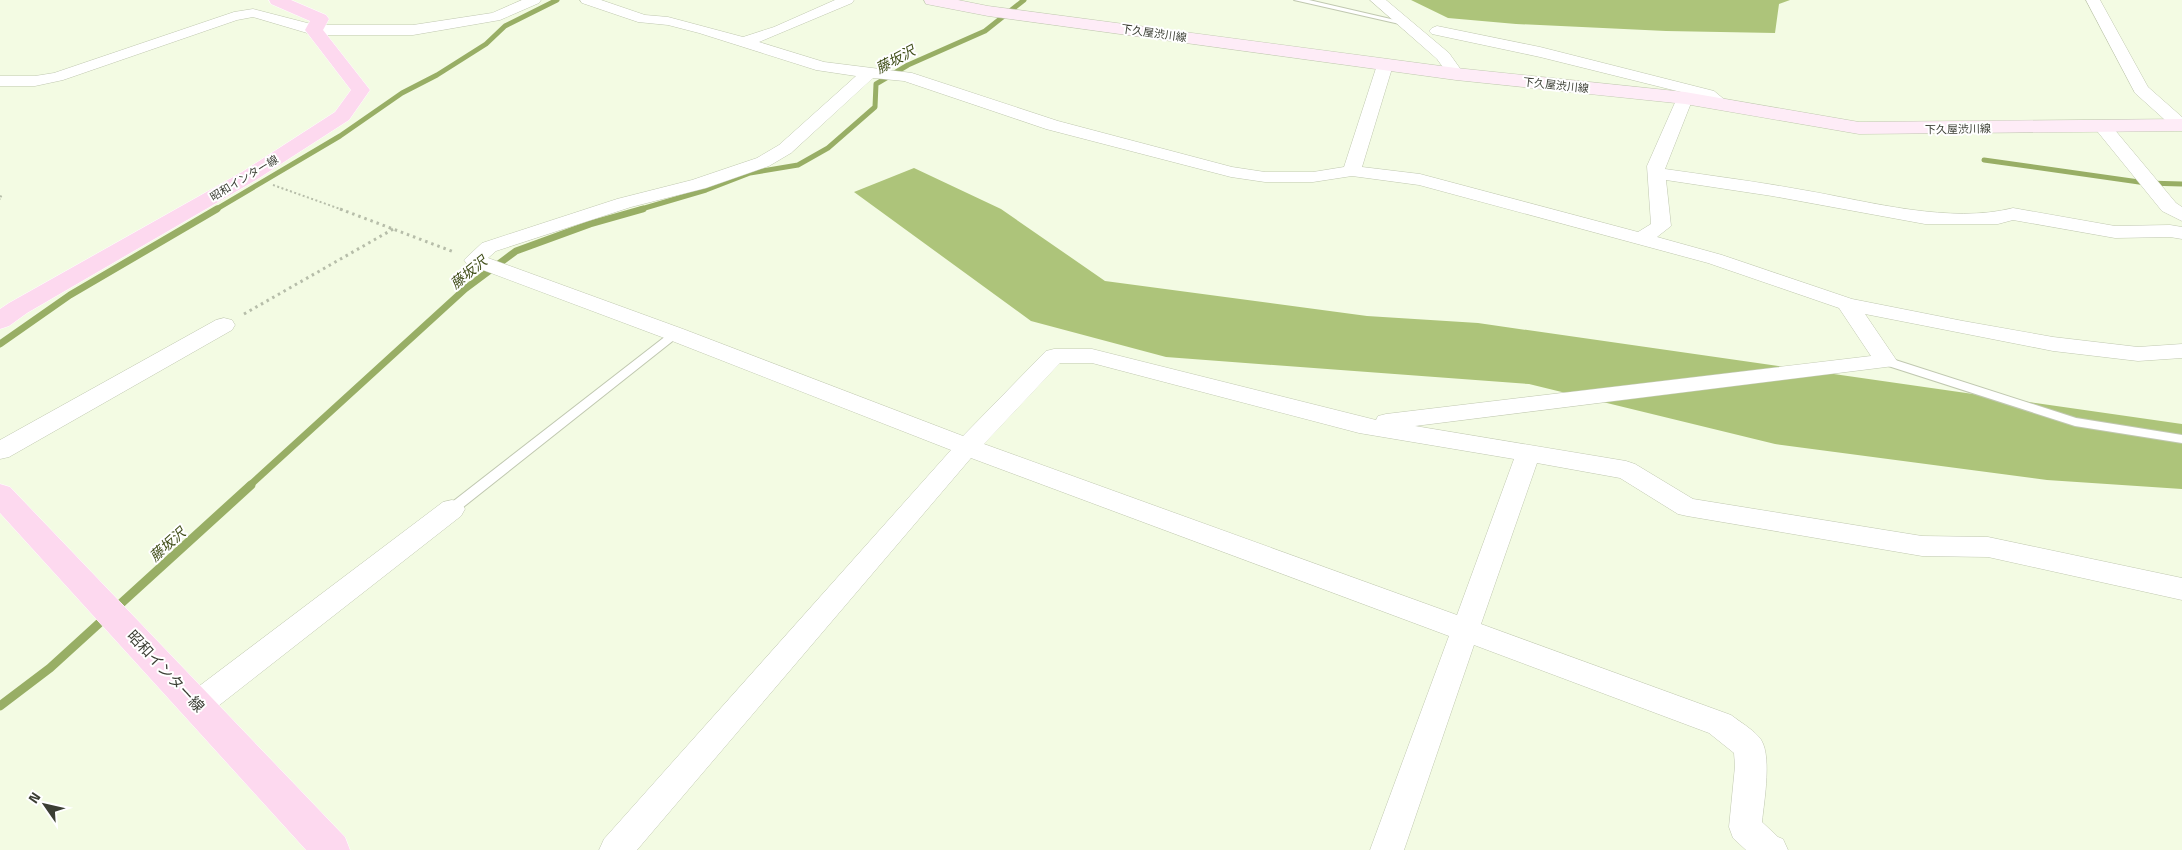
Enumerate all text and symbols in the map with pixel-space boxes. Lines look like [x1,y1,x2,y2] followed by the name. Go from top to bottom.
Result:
[1120,20,1188,46] street label: 下久屋渋川線
[872,39,920,78] water label: 藤坂沢
[1522,74,1590,96] street label: 下久屋渋川線
[1925,120,1991,138] street label: 下久屋渋川線
[207,151,281,205] street label: 昭和インター線
[445,249,492,293] water label: 藤坂沢
[144,521,191,566] water label: 藤坂沢
[122,625,210,717] street label: 昭和インター線
[20,780,70,830] north arrow
[22,788,45,807] text: N

